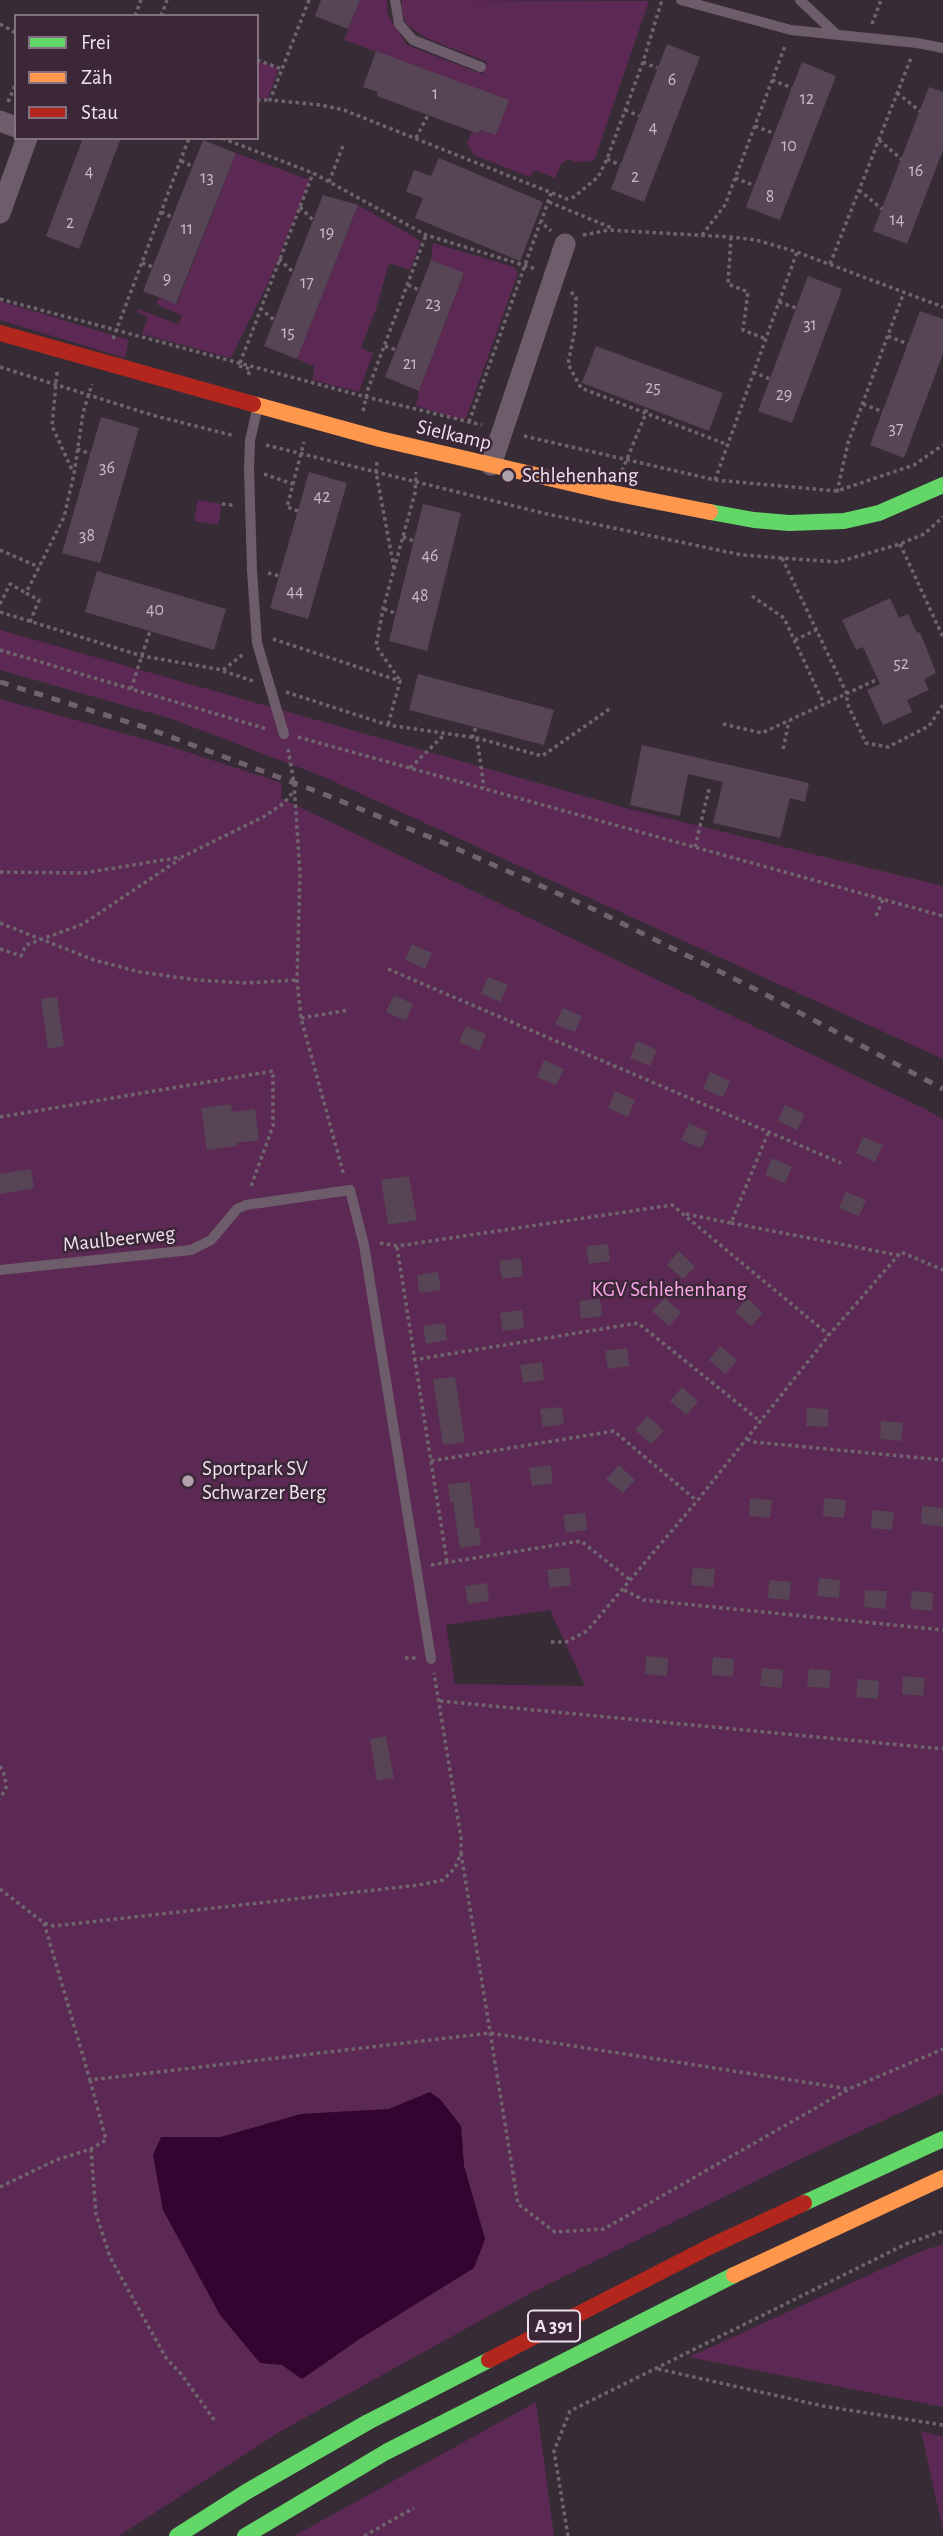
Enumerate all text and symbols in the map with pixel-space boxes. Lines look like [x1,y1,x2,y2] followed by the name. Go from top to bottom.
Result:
[14,14,259,140] legend
[81,32,111,53] text: Frei
[81,67,113,88] text: Zäh
[668,69,676,91] house number: 6
[432,83,438,105] house number: 1
[800,88,814,110] house number: 12
[81,102,118,123] text: Stau
[649,117,657,139] house number: 4
[781,135,797,157] house number: 10
[909,160,923,182] house number: 16
[85,161,93,183] house number: 4
[631,166,639,188] house number: 2
[200,167,214,189] house number: 13
[766,186,774,208] house number: 8
[890,209,904,231] house number: 14
[66,212,74,234] house number: 2
[181,218,193,240] house number: 11
[320,222,334,244] house number: 19
[163,268,171,290] house number: 9
[300,272,314,294] house number: 17
[425,293,441,315] house number: 23
[803,314,817,336] house number: 31
[281,322,295,344] house number: 15
[403,353,417,375] house number: 21
[645,377,661,399] house number: 25
[776,384,792,406] house number: 29
[414,414,494,456] street label: Sielkamp
[889,418,903,440] house number: 37
[99,457,115,479] house number: 36
[522,463,638,489] place label: Schlehenhang
[500,468,516,484] marker: Schlehenhang
[314,486,330,508] house number: 42
[79,525,95,547] house number: 38
[421,545,439,567] house number: 46
[286,581,304,603] house number: 44
[411,585,429,607] house number: 48
[146,599,164,621] house number: 40
[893,653,909,675] house number: 52
[62,1221,176,1257] street label: Maulbeerweg
[591,1277,747,1303] park label: KGV Schlehenhang
[202,1456,326,1506] place label: Sportpark SV Schwarzer Berg
[180,1473,196,1489] marker: Sportpark SV Schwarzer Berg
[528,2310,580,2342] road number: A 391

